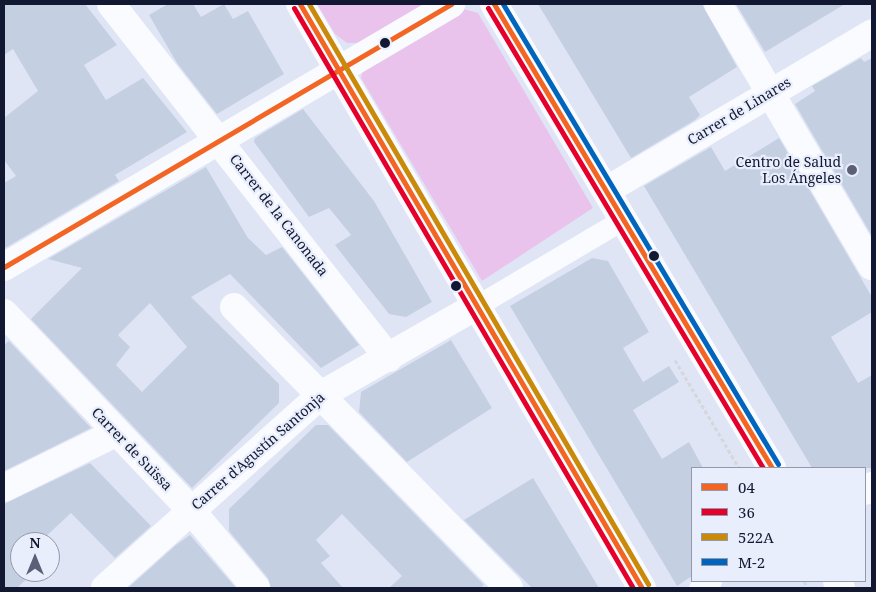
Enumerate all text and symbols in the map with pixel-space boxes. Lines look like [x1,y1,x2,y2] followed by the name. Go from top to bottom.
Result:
[380,38,390,48] unlabelled marker
[684,74,794,148] street label: Carrer de Linares
[226,151,332,279] street label: Carrer de la Canonada
[736,154,841,186] place label: Centro de Salud Los Ángeles
[845,163,859,177] marker: Centro de Salud Los Ángeles
[649,251,659,261] unlabelled marker
[451,281,461,291] unlabelled marker
[188,389,328,513] street label: Carrer d'Agustín Santonja
[88,404,176,494] street label: Carrer de Suïssa
[691,467,866,582] legend
[738,477,755,497] text: 04
[738,502,755,522] text: 36
[738,527,774,547] text: 522A
[10,532,60,582] north arrow
[29,533,41,552] text: N
[738,552,765,572] text: M-2

